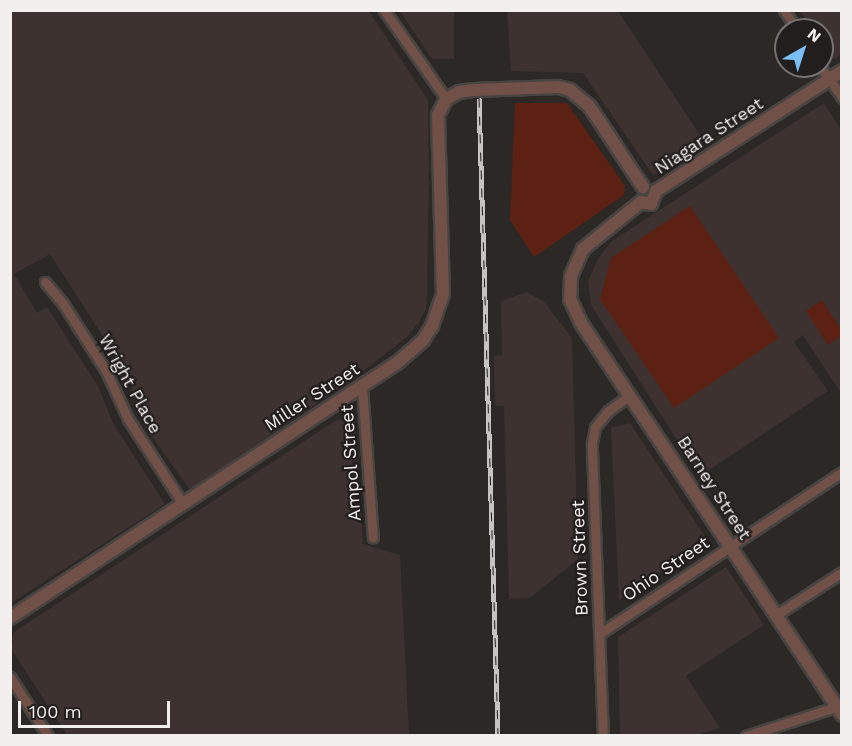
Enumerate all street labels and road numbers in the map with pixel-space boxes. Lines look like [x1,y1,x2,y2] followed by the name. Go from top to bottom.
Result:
[650,93,768,179] street label: Niagara Street
[94,330,166,438] street label: Wright Place
[260,358,364,436] street label: Miller Street
[336,404,366,522] street label: Ampol Street
[672,432,756,544] street label: Barney Street
[567,500,593,616] street label: Brown Street
[618,532,714,606] street label: Ohio Street

